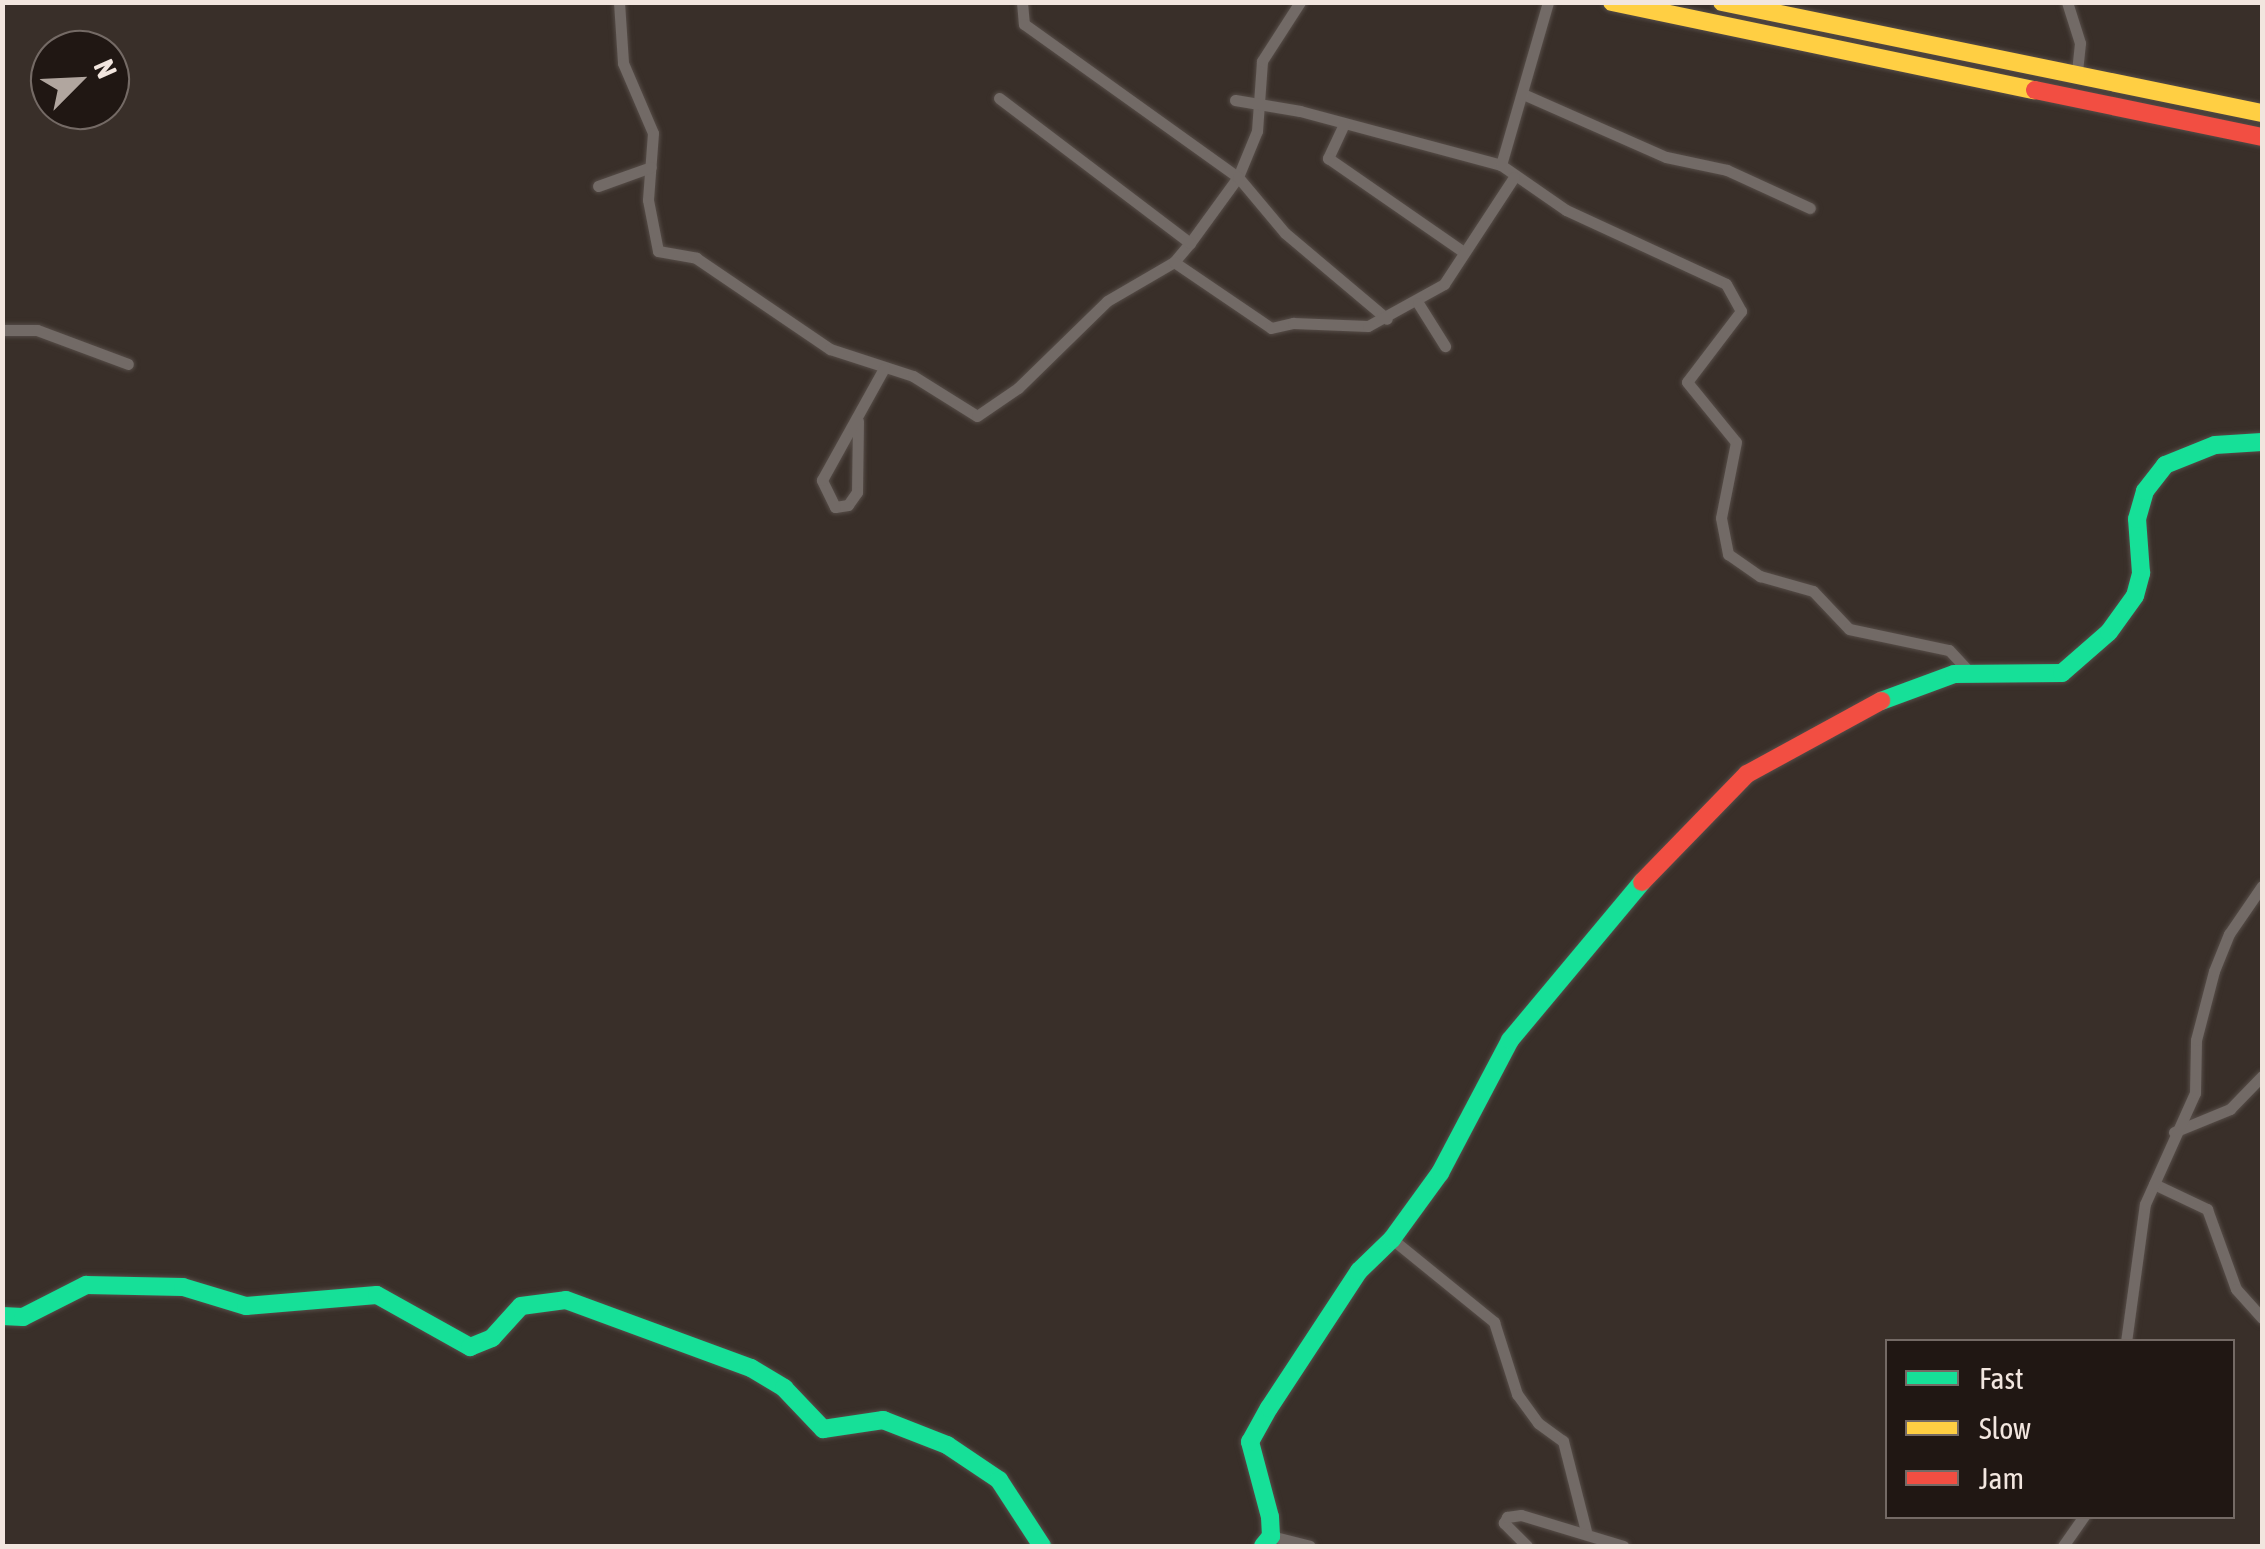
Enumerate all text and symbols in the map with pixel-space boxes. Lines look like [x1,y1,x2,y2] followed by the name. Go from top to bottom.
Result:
[30,30,130,130] north arrow
[88,55,124,83] text: N
[1885,1339,2235,1519] legend
[1979,1361,2024,1395] text: Fast
[1979,1411,2031,1445] text: Slow
[1979,1461,2024,1495] text: Jam

